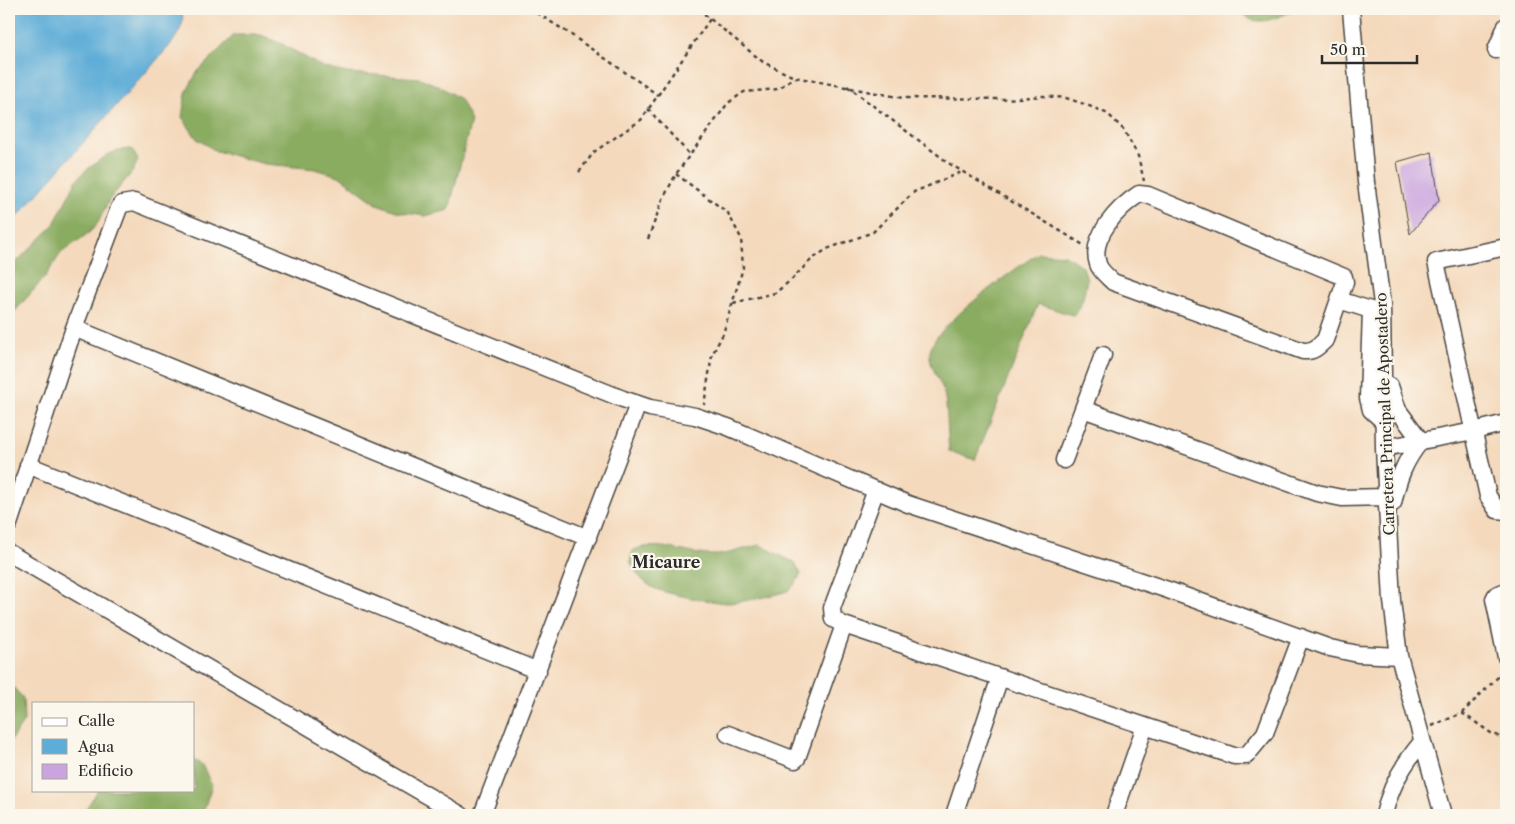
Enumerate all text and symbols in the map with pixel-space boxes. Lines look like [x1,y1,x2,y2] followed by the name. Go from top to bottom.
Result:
[1322,32,1418,64] scale bar
[1330,40,1366,59] text: 50 m
[1371,292,1399,536] street label: Carretera Principal de Apostadero
[632,552,701,572] district label: Micaure
[32,702,195,792] legend
[78,711,115,730] text: Calle
[77,737,114,756] text: Agua
[78,761,133,780] text: Edificio

